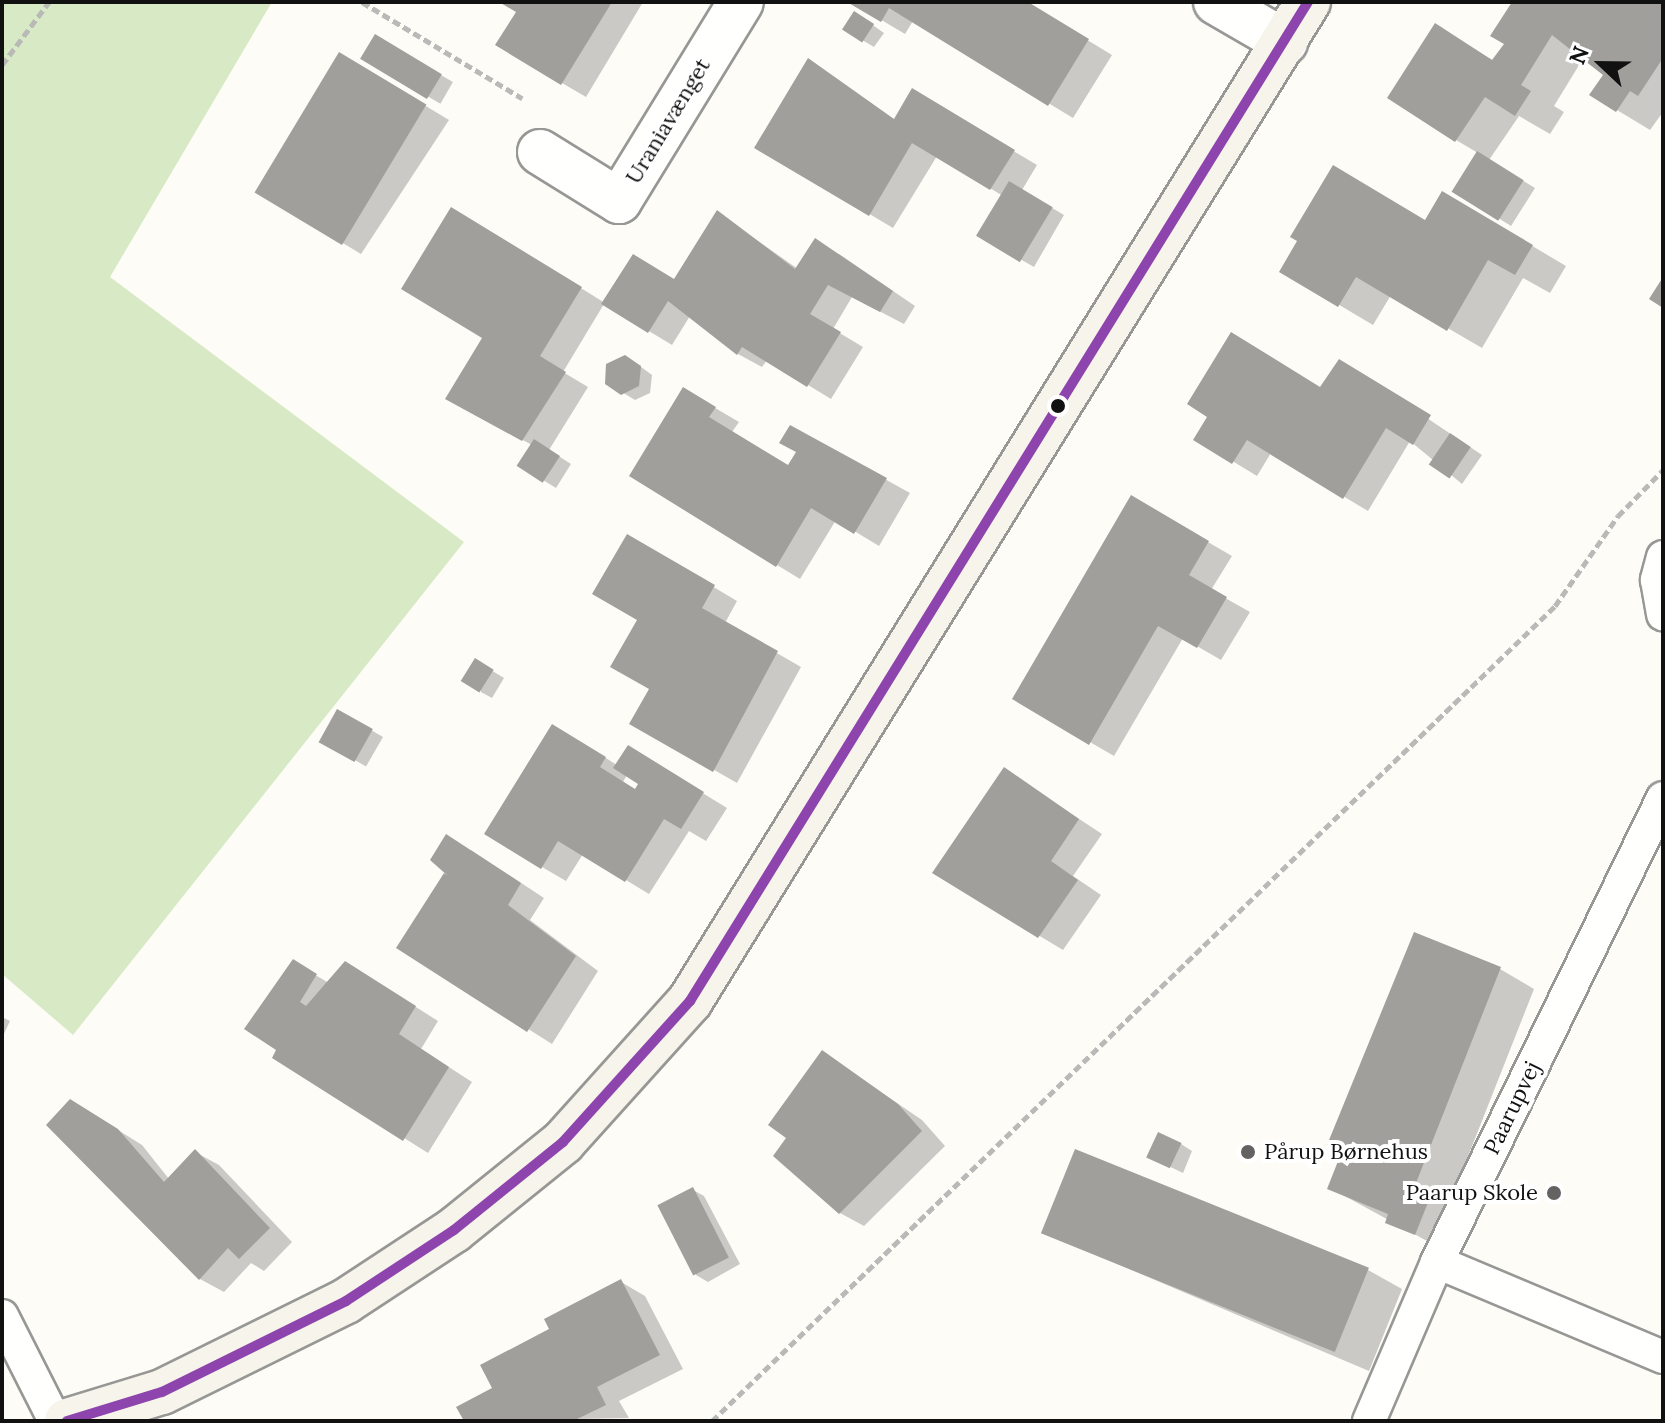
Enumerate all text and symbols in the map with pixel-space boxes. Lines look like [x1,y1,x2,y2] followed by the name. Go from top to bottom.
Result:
[1561,24,1641,104] north arrow
[1563,42,1595,68] text: N
[620,54,716,188] street label: Uraniavænget
[1050,398,1066,414] unlabelled marker
[1478,1057,1546,1159] street label: Paarupvej
[1264,1139,1428,1165] place label: Pårup Børnehus
[1239,1143,1257,1161] marker: Pårup Børnehus
[1406,1180,1538,1206] place label: Paarup Skole
[1545,1184,1563,1202] marker: Paarup Skole

